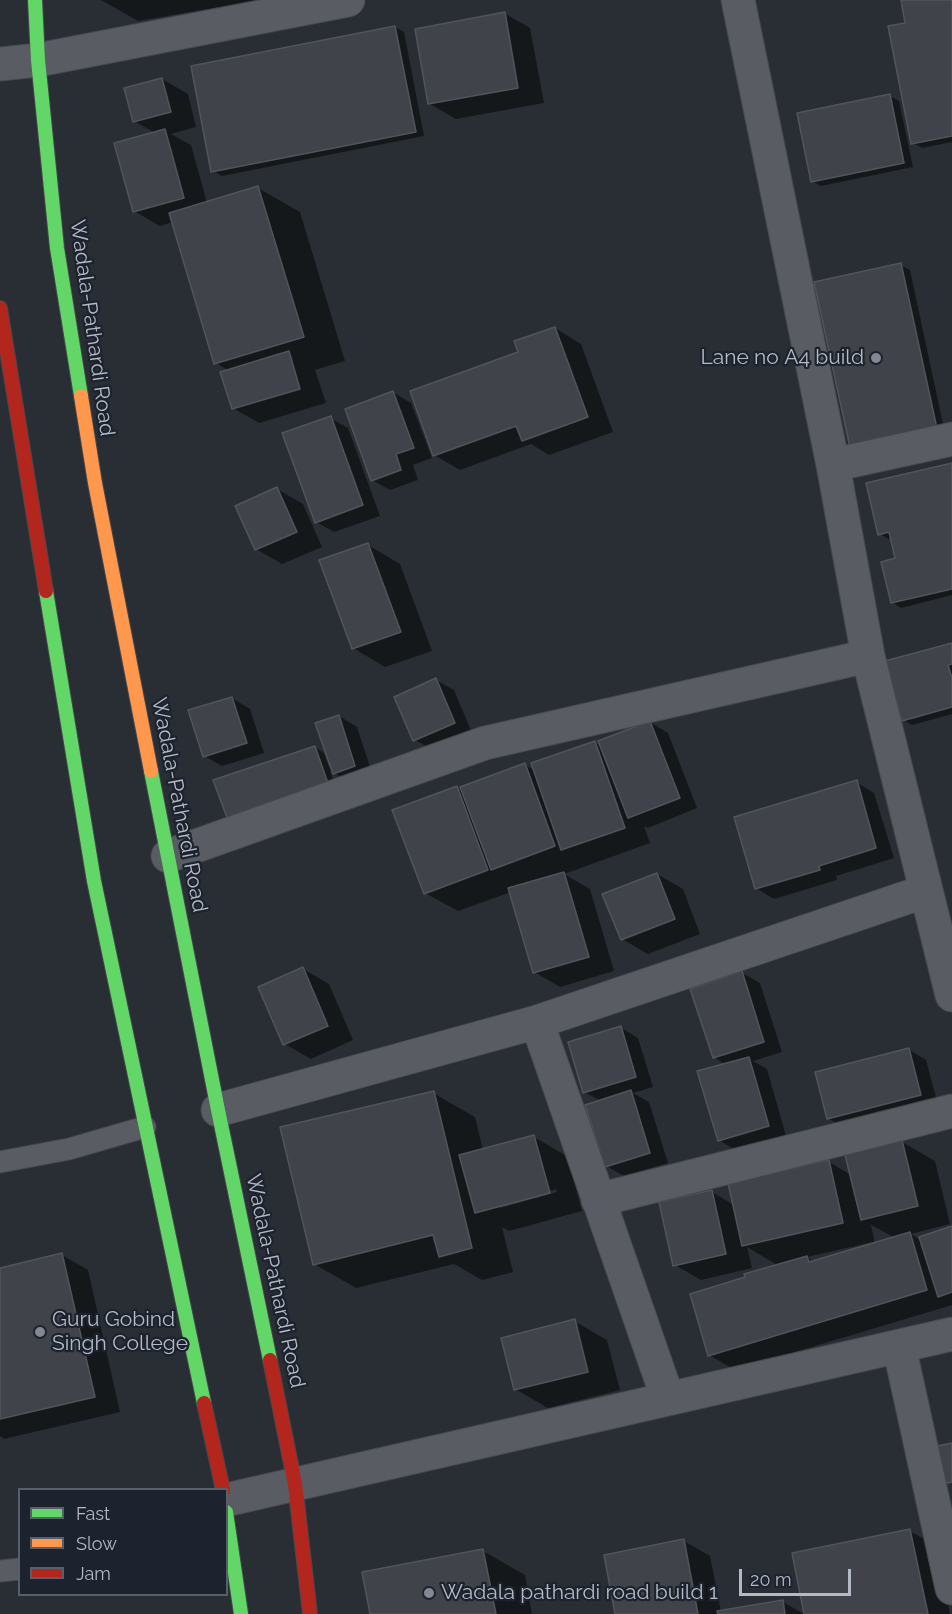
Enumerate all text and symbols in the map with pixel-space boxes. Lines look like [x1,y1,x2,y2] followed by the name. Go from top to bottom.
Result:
[64,218,120,438] street label: Wadala-Pathardi Road
[700,345,864,371] place label: Lane no A4 build
[869,351,883,365] marker: Lane no A4 build
[146,695,212,915] street label: Wadala-Pathardi Road
[240,1172,310,1390] street label: Wadala-Pathardi Road
[52,1307,188,1357] place label: Guru Gobind Singh College
[33,1325,47,1339] marker: Guru Gobind Singh College
[18,1488,228,1596] legend
[76,1503,110,1524] text: Fast
[76,1533,117,1554] text: Slow
[742,1557,854,1595] scale bar
[76,1563,111,1584] text: Jam
[750,1569,792,1590] text: 20 m
[441,1580,718,1606] place label: Wadala pathardi road build 1
[422,1586,436,1600] marker: Wadala pathardi road build 1

